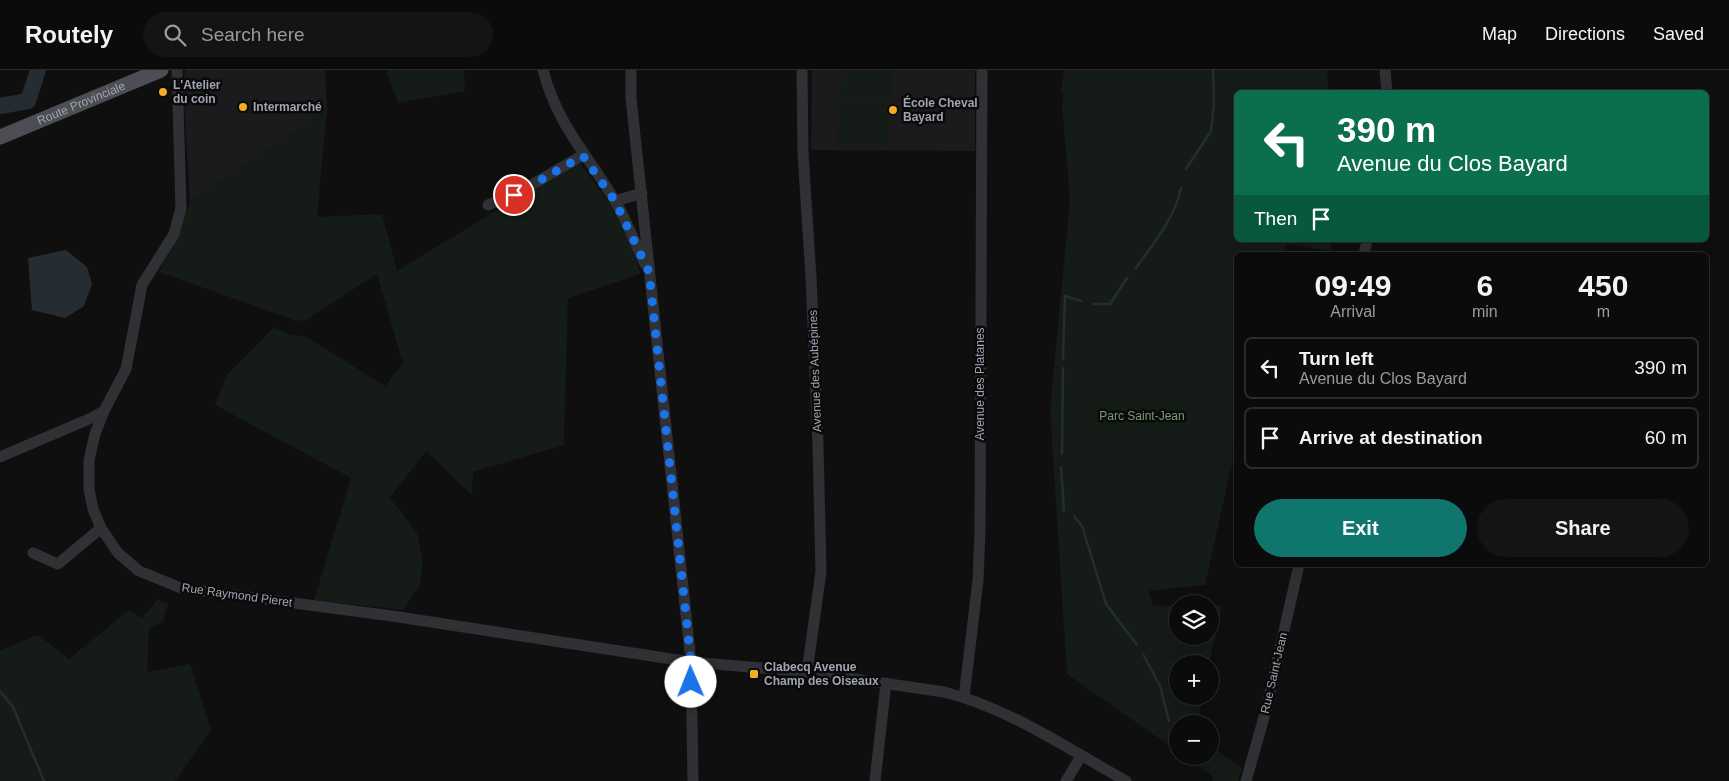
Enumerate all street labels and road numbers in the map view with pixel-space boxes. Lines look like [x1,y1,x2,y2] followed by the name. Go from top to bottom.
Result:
[35,79,128,128] street label: Route Provinciale
[806,310,824,432] street label: Avenue des Aubépines
[973,327,987,441] street label: Avenue des Platanes
[181,580,294,610] street label: Rue Raymond Pieret
[1258,631,1290,715] street label: Rue Saint-Jean

